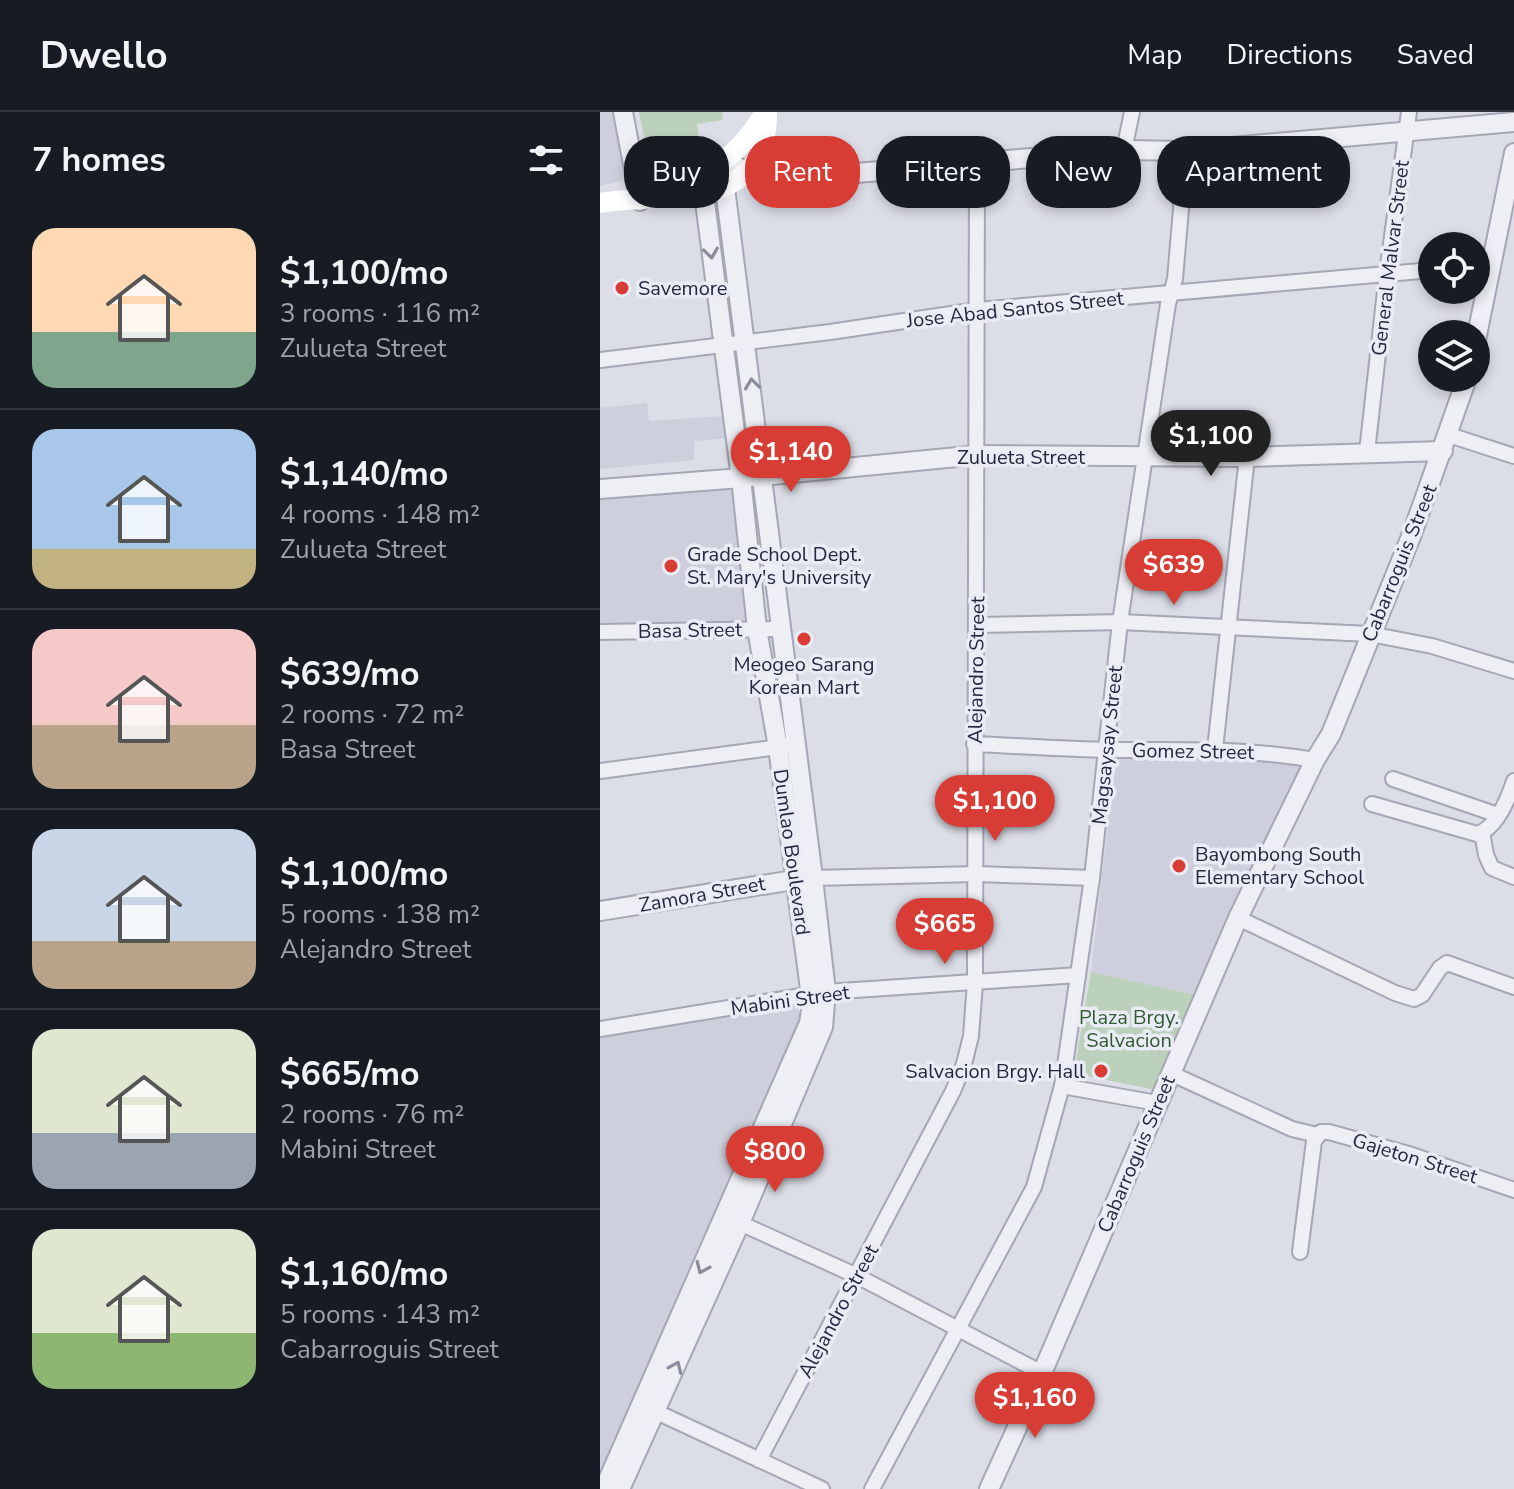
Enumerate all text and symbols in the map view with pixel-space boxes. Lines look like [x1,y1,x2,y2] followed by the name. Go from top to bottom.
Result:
[40,30,168,81] text: Dwello
[1127,36,1182,74] text: Map
[1226,36,1353,74] text: Directions
[1397,36,1474,74] text: Saved
[624,136,729,208] chip: Buy
[745,136,860,208] chip: Rent
[876,136,1010,208] chip: Filters
[1026,136,1141,208] chip: New
[1157,136,1350,208] chip: Apartment
[32,137,166,183] text: 7 homes
[524,138,568,182] icon: filters
[1365,158,1416,357] street label: General Malvar Street
[1418,232,1490,392] map controls
[1418,232,1490,304] button: locate
[702,247,719,260] one-way arrow
[280,250,448,296] text: $1,100/mo
[96,260,192,356] icon: home
[638,275,728,302] place label: Savemore
[613,279,631,297] marker: Savemore
[904,285,1126,334] street label: Jose Abad Santos Street
[280,296,480,331] text: 3 rooms · 116 m²
[1418,320,1490,392] button: layers
[280,331,446,366] text: Zulueta Street
[743,377,760,390] one-way arrow
[1146,410,1276,478] pin: $1,100
[1169,418,1253,453] text: $1,100
[726,426,856,494] pin: $1,140
[749,434,833,469] text: $1,140
[957,444,1086,471] street label: Zulueta Street
[280,451,448,497] text: $1,140/mo
[96,461,192,557] icon: home
[1355,479,1444,646] street label: Cabarroguis Street
[280,497,480,532] text: 4 rooms · 148 m²
[280,532,446,567] text: Zulueta Street
[1127,539,1221,607] pin: $639
[687,541,872,591] place label: Grade School Dept. St. Mary's University
[1143,547,1205,582] text: $639
[662,557,680,575] marker: Grade School Dept. St. Mary's University
[962,595,991,744] street label: Alejandro Street
[638,616,743,645] street label: Basa Street
[795,630,813,648] marker: Meogeo Sarang Korean Mart
[280,651,420,697] text: $639/mo
[733,651,875,701] place label: Meogeo Sarang Korean Mart
[96,661,192,757] icon: home
[1086,663,1129,826] street label: Magsaysay Street
[280,697,464,732] text: 2 rooms · 72 m²
[280,732,415,767] text: Basa Street
[1132,737,1255,766] street label: Gomez Street
[766,767,817,937] street label: Dumlao Boulevard
[930,775,1060,843] pin: $1,100
[953,783,1037,818] text: $1,100
[1195,841,1364,891] place label: Bayombong South Elementary School
[280,851,448,897] text: $1,100/mo
[1170,857,1188,875] marker: Bayombong South Elementary School
[96,861,192,957] icon: home
[637,870,768,919] street label: Zamora Street
[280,897,480,932] text: 5 rooms · 138 m²
[898,898,992,966] pin: $665
[914,906,976,941] text: $665
[280,932,471,967] text: Alejandro Street
[729,979,852,1022] street label: Mabini Street
[1079,1004,1179,1054] park label: Plaza Brgy. Salvacion
[280,1051,420,1097] text: $665/mo
[905,1058,1085,1085] place label: Salvacion Brgy. Hall
[96,1061,192,1157] icon: home
[1092,1062,1110,1080] marker: Salvacion Brgy. Hall
[1091,1071,1182,1237] street label: Cabarroguis Street
[280,1097,464,1132] text: 2 rooms · 76 m²
[728,1126,822,1194] pin: $800
[1349,1127,1482,1191] street label: Gajeton Street
[280,1132,436,1167] text: Mabini Street
[744,1134,806,1169] text: $800
[792,1239,885,1383] street label: Alejandro Street
[280,1251,448,1297] text: $1,160/mo
[696,1259,712,1274] one-way arrow
[96,1261,192,1357] icon: home
[280,1297,480,1332] text: 5 rooms · 143 m²
[280,1332,499,1367] text: Cabarroguis Street
[666,1361,682,1375] one-way arrow
[970,1372,1100,1440] pin: $1,160
[993,1380,1077,1415] text: $1,160

